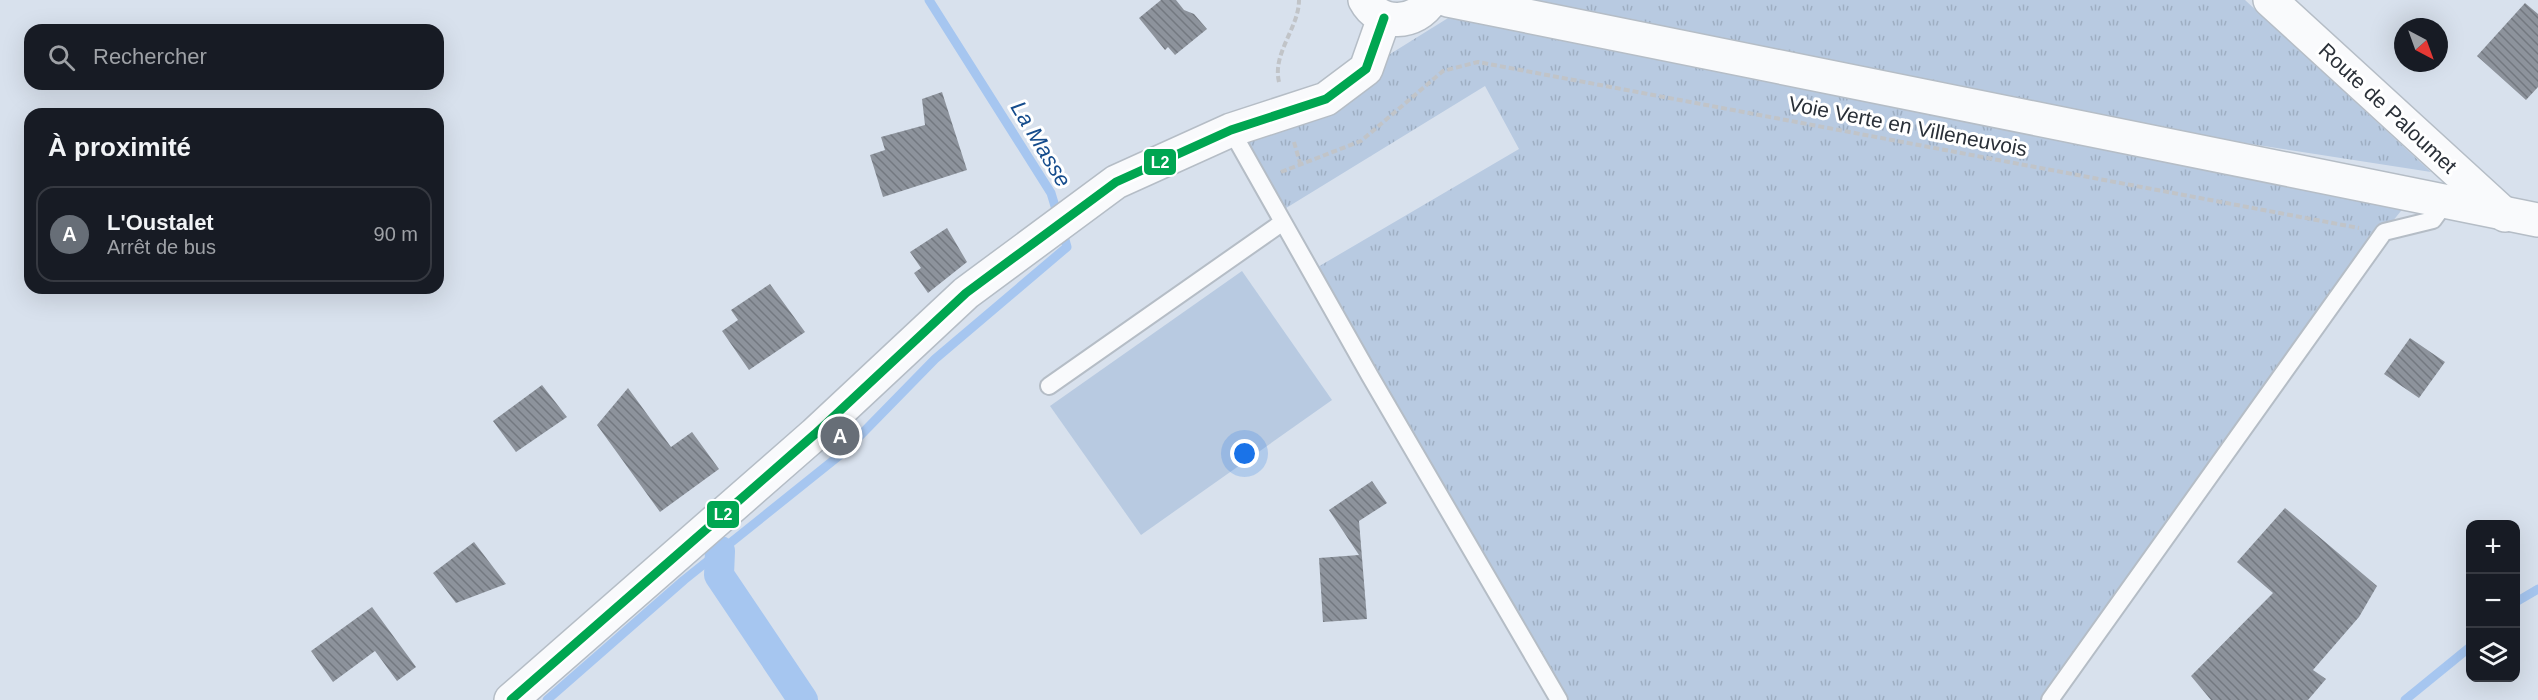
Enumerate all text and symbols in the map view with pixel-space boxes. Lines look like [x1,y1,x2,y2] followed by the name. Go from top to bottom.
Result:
[2394,18,2448,72] north arrow
[24,24,444,90] search box
[2314,38,2462,178] street label: Route de Paloumet
[45,41,78,74] icon: search
[93,44,207,69] text: Rechercher
[1787,92,2029,160] street label: Voie Verte en Villeneuvois
[1006,97,1076,191] water label: La Masse
[48,132,191,162] text: À proximité
[1143,148,1177,176] line badge: L2
[1151,154,1169,171] text: L2
[107,210,214,235] text: L'Oustalet
[62,223,77,245] text: A
[374,223,418,245] text: 90 m
[107,236,216,258] text: Arrêt de bus
[820,414,860,458] pin: A
[1230,439,1259,468] your location
[706,500,740,529] line badge: L2
[714,506,732,523] text: L2
[2466,520,2520,682] map controls
[2466,520,2520,574] button: +
[2466,574,2520,628] button: −
[2466,628,2520,682] button: layers

